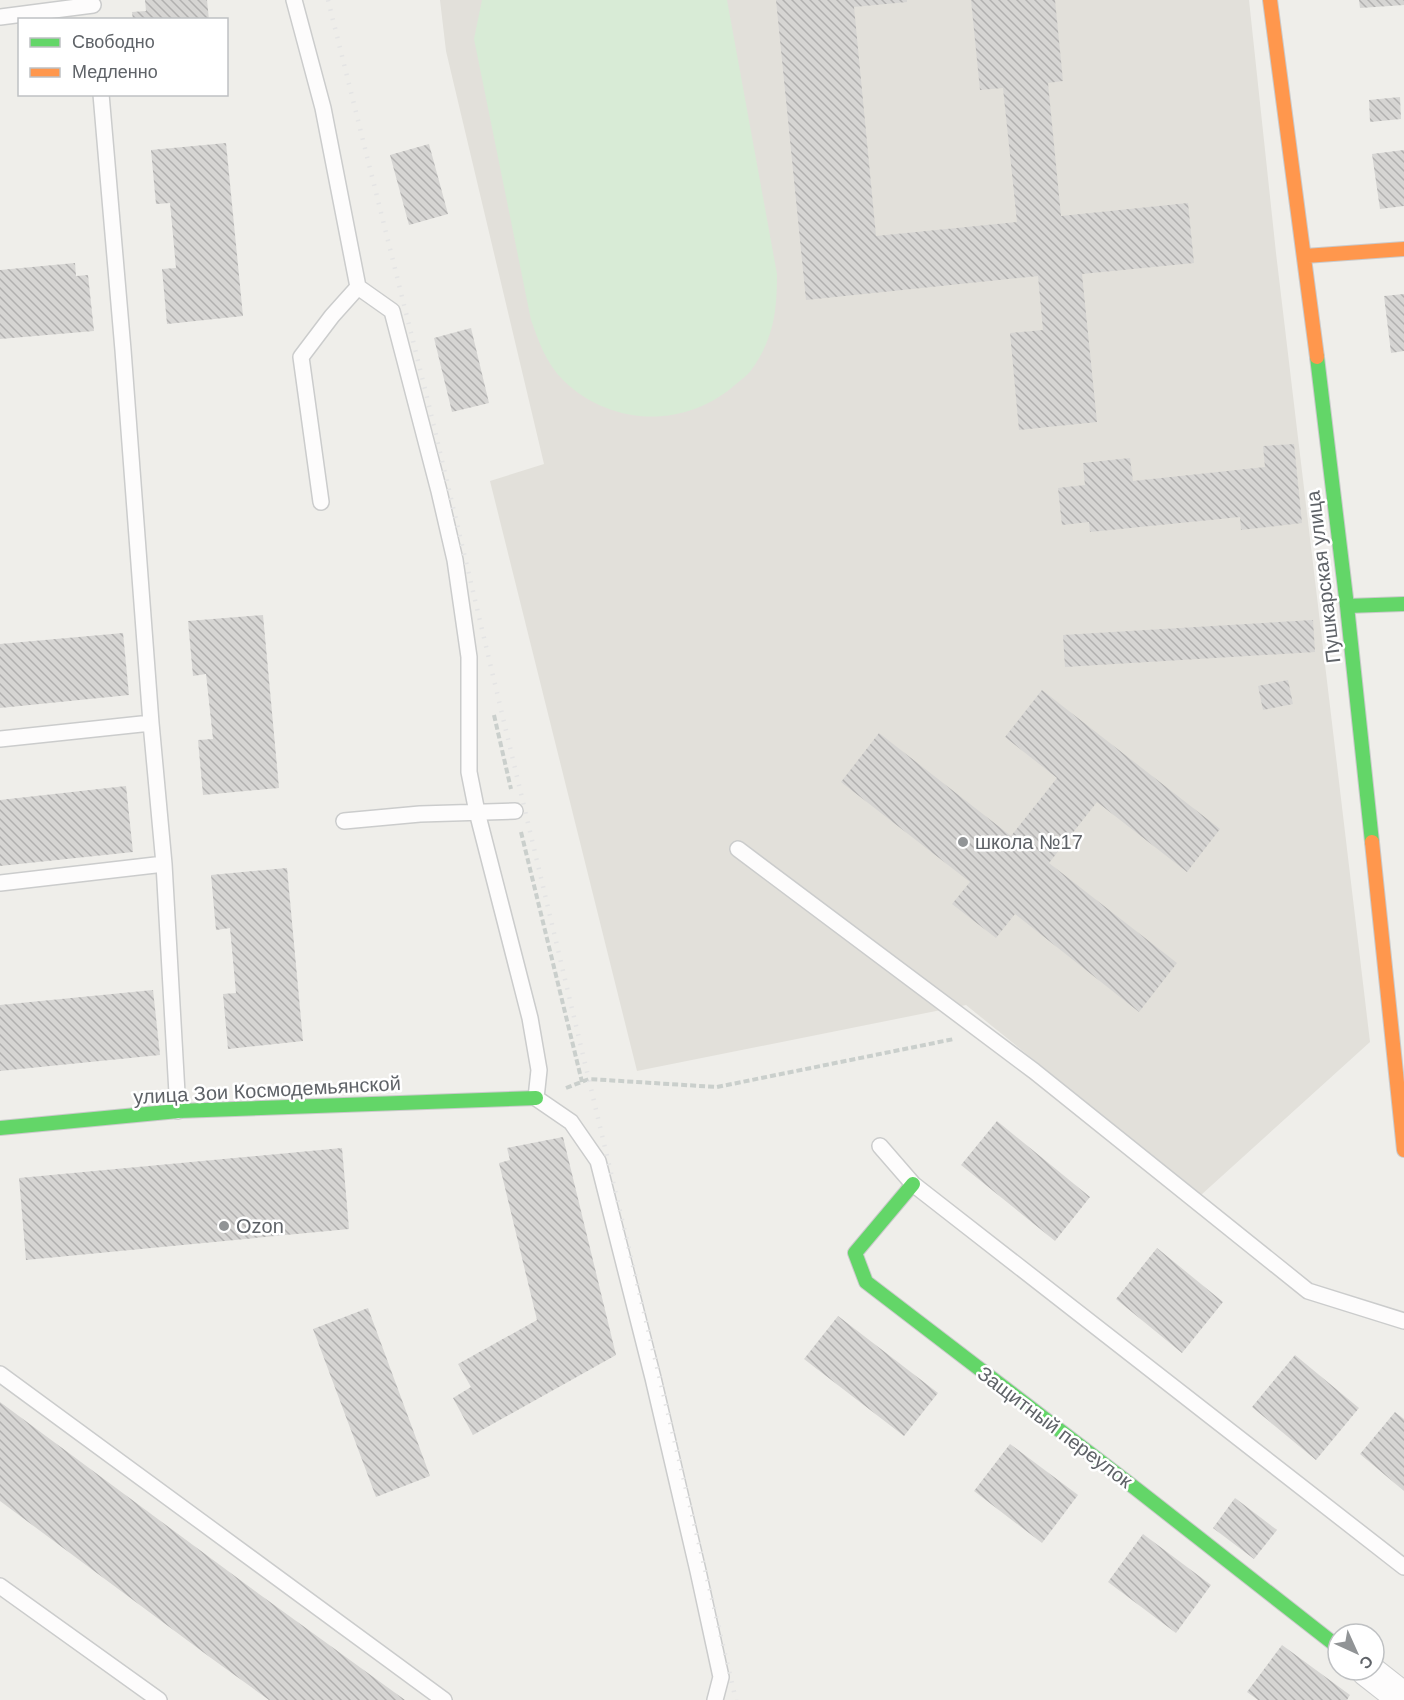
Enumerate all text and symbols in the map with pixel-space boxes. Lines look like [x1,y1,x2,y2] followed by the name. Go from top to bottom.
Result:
[18,18,228,96] legend
[72,32,155,52] text: Свободно
[72,62,158,82] text: Медленно
[1301,489,1344,664] street label: Пушкарская улица
[975,831,1083,853] place label: школа №17
[956,835,970,849] marker: школа №17
[133,1072,401,1108] street label: улица Зои Космодемьянской
[236,1215,284,1237] place label: Ozon
[217,1219,231,1233] marker: Ozon
[974,1362,1137,1492] street label: Защитный переулок
[1326,1622,1386,1682] north arrow
[1356,1652,1376,1673] text: С

